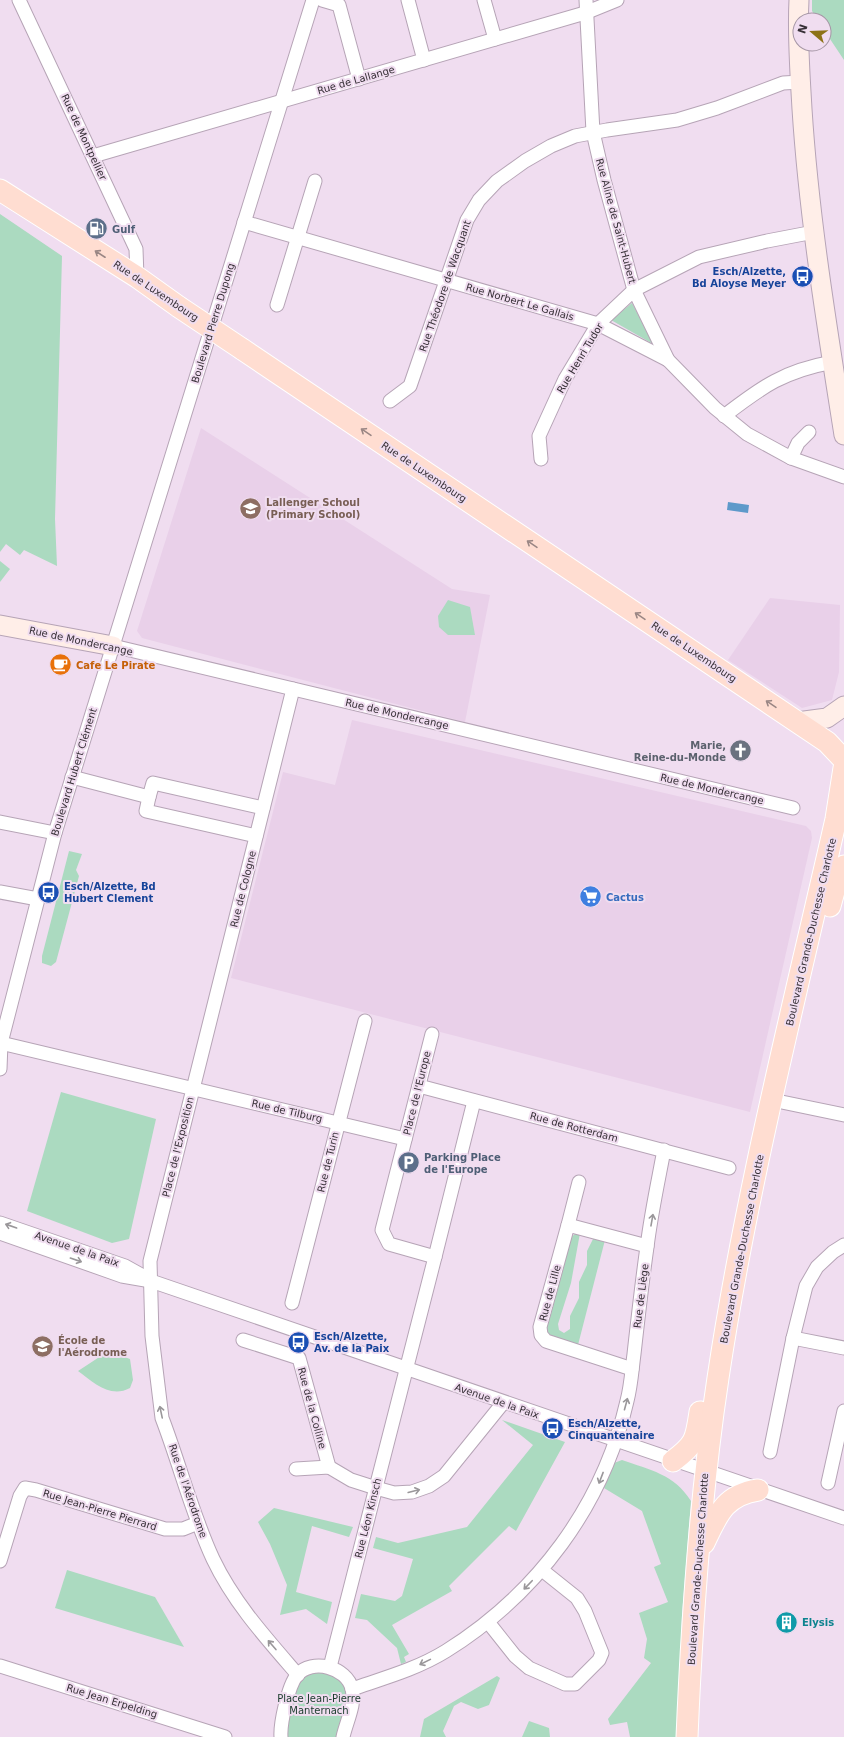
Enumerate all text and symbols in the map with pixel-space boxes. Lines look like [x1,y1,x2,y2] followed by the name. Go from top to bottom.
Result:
[792,12,832,52] north arrow
[795,22,811,35] text: N
[316,64,396,96] street label: Rue de Lallange
[59,92,109,183] street label: Rue de Montpellier
[594,157,638,285] street label: Rue Aline de Saint-Hubert
[83,216,109,242] fuel station icon: Gulf
[417,219,473,353] street label: Rue Théodore de Wacquant
[112,224,136,235] place label: Gulf
[95,250,106,258] one-way arrow
[111,258,201,324] street label: Rue de Luxembourg
[189,262,237,384] street label: Boulevard Pierre Dupong
[789,264,815,290] bus stop icon: Esch/Alzette, Bd Aloyse Meyer
[692,266,786,289] place label: Esch/Alzette, Bd Aloyse Meyer
[465,281,575,323] street label: Rue Norbert Le Gallais
[555,320,606,395] street label: Rue Henri Tudor
[360,428,372,436] one-way arrow
[379,439,469,505] street label: Rue de Luxembourg
[238,495,264,521] school or university icon: Lallenger Schoul (Primary School)
[266,497,360,520] place label: Lallenger Schoul (Primary School)
[527,540,538,548] one-way arrow
[635,612,646,620] one-way arrow
[649,619,739,685] street label: Rue de Luxembourg
[28,625,134,657] street label: Rue de Mondercange
[48,652,74,678] cafe icon: Cafe Le Pirate
[76,660,156,671] place label: Cafe Le Pirate
[344,697,450,731] street label: Rue de Mondercange
[766,700,777,708] one-way arrow
[49,707,99,837] street label: Boulevard Hubert Clément
[728,738,754,764] church icon: Marie, Reine-du-Monde
[634,740,726,763] place label: Marie, Reine-du-Monde
[659,772,765,806] street label: Rue de Mondercange
[784,837,838,1027] street label: Boulevard Grande-Duchesse Charlotte
[228,849,258,929] street label: Rue de Cologne
[35,879,61,905] bus stop icon: Esch/Alzette, Bd Hubert Clement
[64,881,156,904] place label: Esch/Alzette, Bd Hubert Clement
[577,884,603,910] supermarket icon: Cactus
[606,892,644,903] place label: Cactus
[401,1050,433,1136] street label: Place de l'Europe
[160,1096,196,1198] street label: Place de l'Exposition
[251,1098,323,1124] street label: Rue de Tilburg
[529,1110,619,1144] street label: Rue de Rotterdam
[315,1131,341,1193] street label: Rue de Turin
[395,1150,421,1176] parking icon: Parking Place de l'Europe
[424,1152,501,1175] place label: Parking Place de l'Europe
[718,1154,766,1344] street label: Boulevard Grande-Duchesse Charlotte
[648,1214,656,1227] one-way arrow
[5,1222,17,1230] one-way arrow
[33,1229,121,1269] street label: Avenue de la Paix
[70,1257,83,1264] one-way arrow
[632,1263,650,1329] street label: Rue de Liège
[537,1264,563,1322] street label: Rue de Lille
[285,1329,311,1355] bus stop icon: Esch/Alzette, Av. de la Paix
[314,1331,390,1354] place label: Esch/Alzette, Av. de la Paix
[29,1333,55,1359] school or university icon: École de l'Aérodrome
[58,1334,127,1358] place label: École de l'Aérodrome
[296,1366,328,1450] street label: Rue de la Colline
[453,1381,541,1421] street label: Avenue de la Paix
[623,1398,630,1411] one-way arrow
[157,1406,165,1419] one-way arrow
[540,1416,566,1442] bus stop icon: Esch/Alzette, Cinquantenaire
[568,1418,655,1441] place label: Esch/Alzette, Cinquantenaire
[167,1443,209,1539] street label: Rue de l'Aérodrome
[596,1471,604,1483] one-way arrow
[686,1473,710,1665] street label: Boulevard Grande-Duchesse Charlotte
[353,1477,383,1559] street label: Rue Léon Kinsch
[407,1486,420,1494] one-way arrow
[42,1487,158,1533] street label: Rue Jean-Pierre Pierrard
[523,1580,533,1590] one-way arrow
[774,1609,800,1635] building icon: Elysis
[802,1617,834,1628] place label: Elysis
[267,1640,277,1650] one-way arrow
[419,1658,431,1666] one-way arrow
[65,1682,159,1720] street label: Rue Jean Erpelding
[277,1693,361,1716] park label: Place Jean-Pierre Manternach

